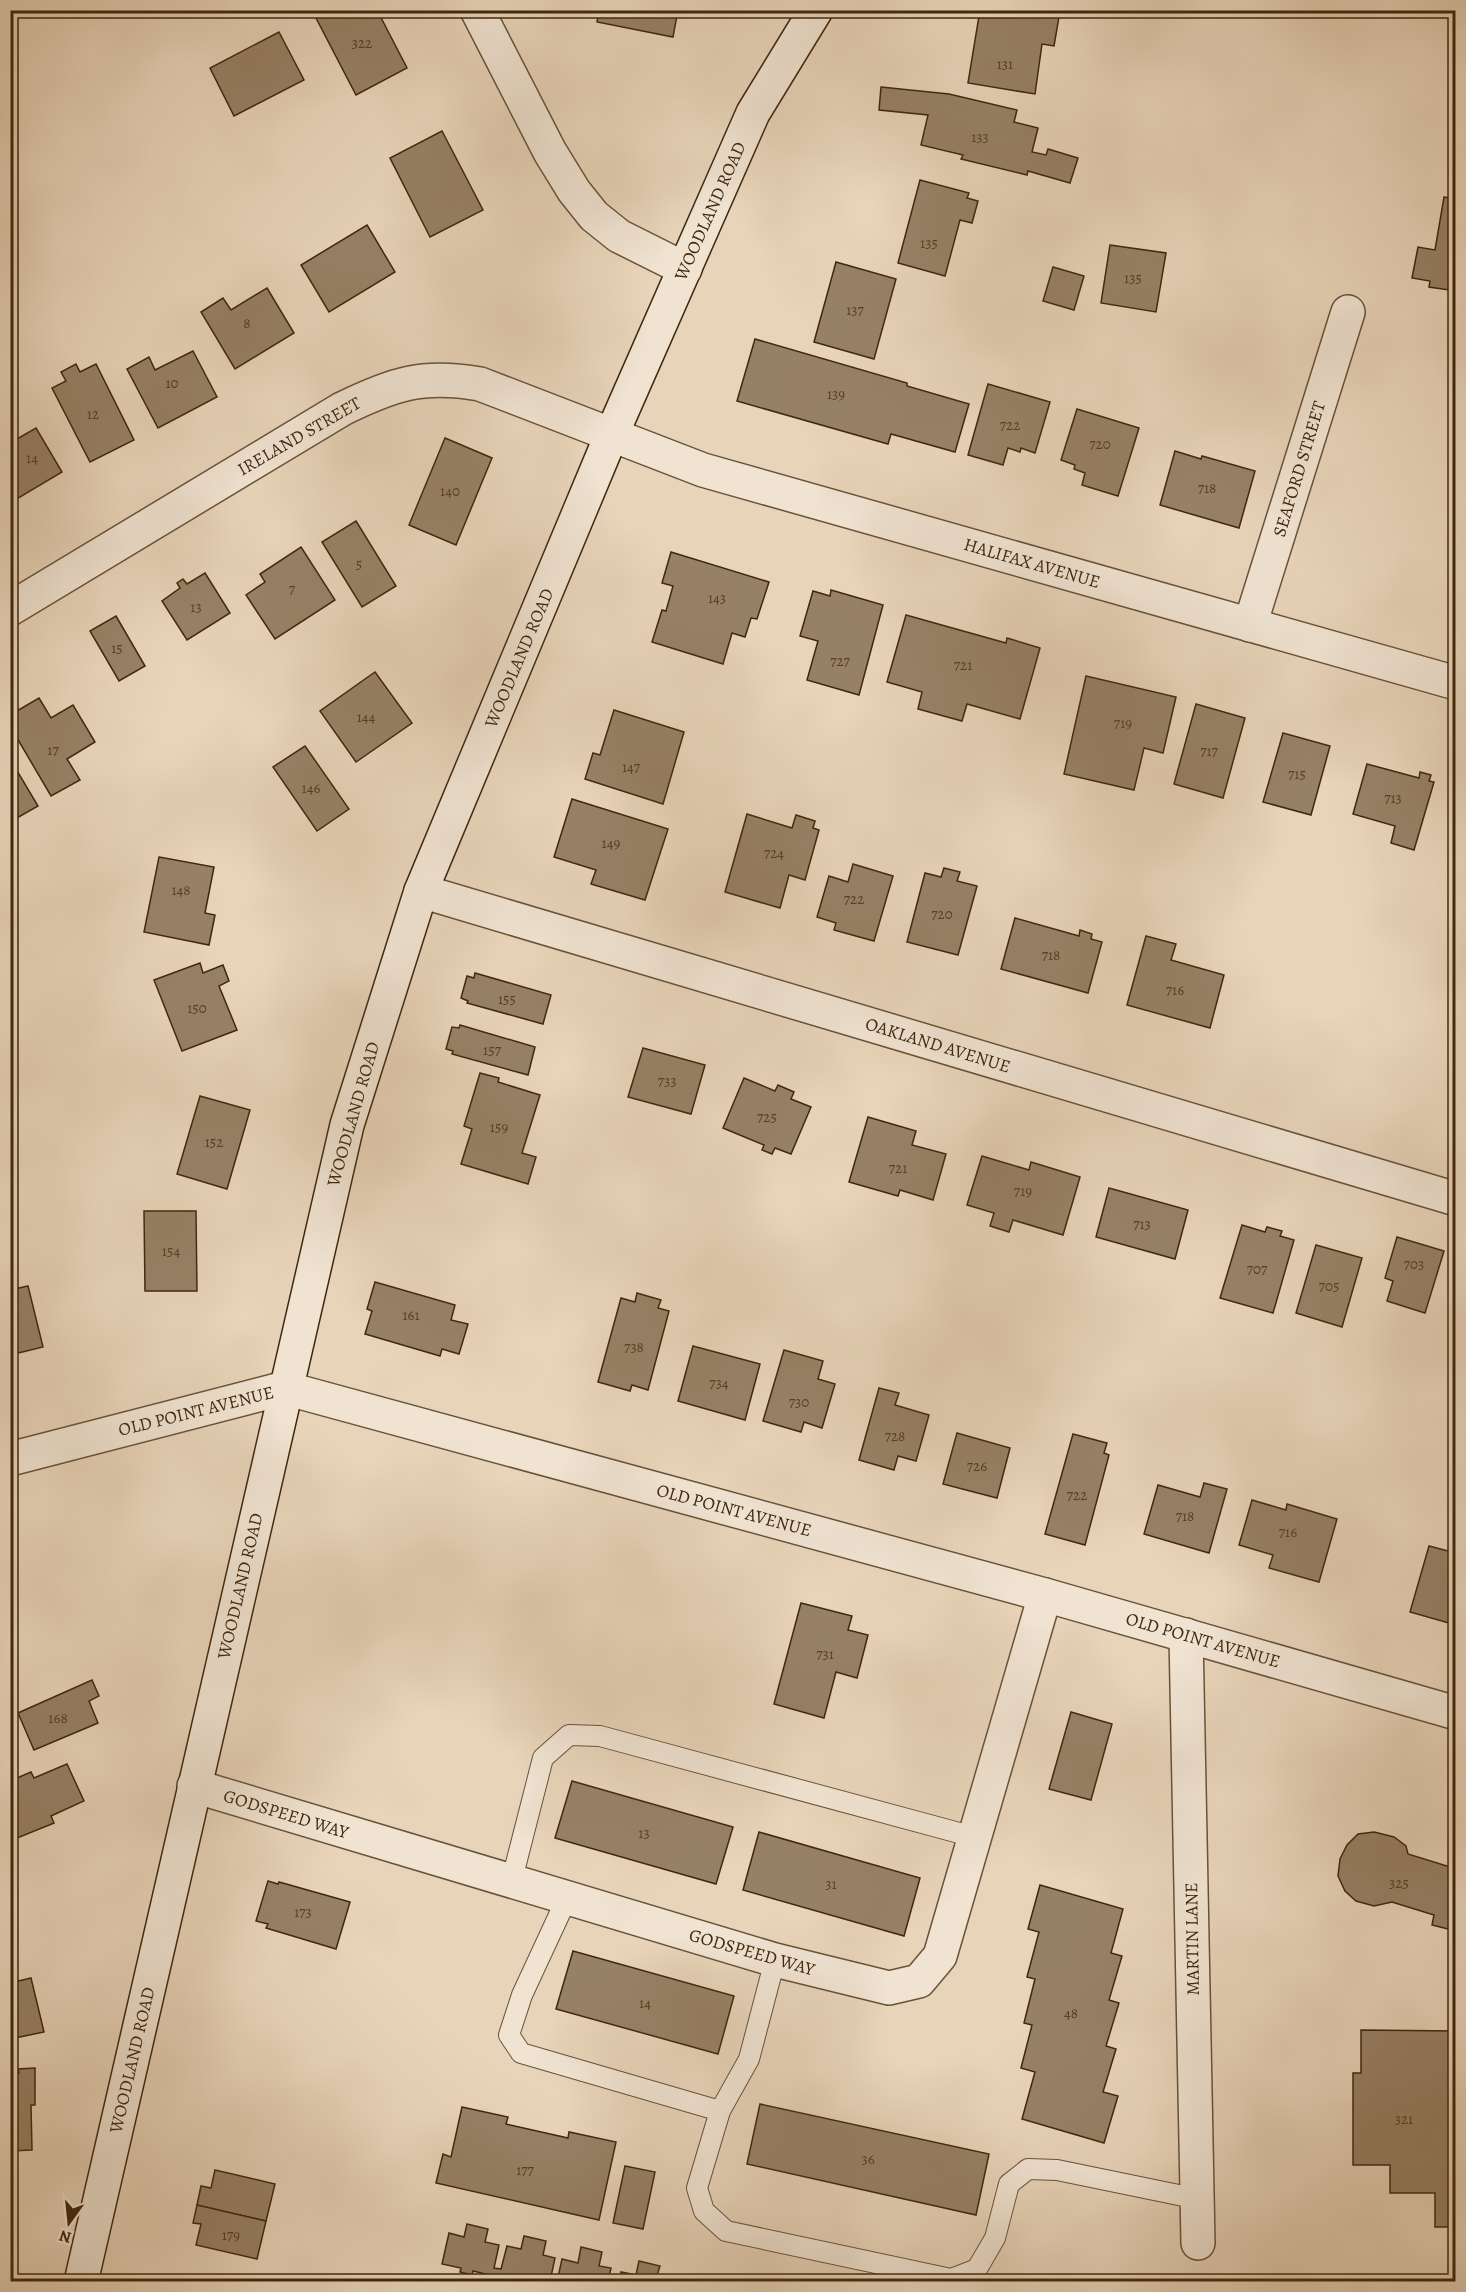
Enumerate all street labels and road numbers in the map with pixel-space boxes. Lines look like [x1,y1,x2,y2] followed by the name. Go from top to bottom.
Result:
[668,138,751,285] street label: WOODLAND ROAD
[233,391,365,481] street label: IRELAND STREET
[1267,398,1331,540] street label: SEAFORD STREET
[961,532,1103,594] street label: HALIFAX AVENUE
[478,585,559,732] street label: WOODLAND ROAD
[862,1012,1014,1078] street label: OAKLAND AVENUE
[321,1039,385,1190] street label: WOODLAND ROAD
[116,1380,276,1442] street label: OLD POINT AVENUE
[654,1478,814,1542] street label: OLD POINT AVENUE
[211,1511,268,1662] street label: WOODLAND ROAD
[1123,1606,1283,1674] street label: OLD POINT AVENUE
[221,1784,353,1845] street label: GODSPEED WAY
[1179,1882,1205,1996] street label: MARTIN LANE
[686,1923,819,1982] street label: GODSPEED WAY
[103,1985,160,2136] street label: WOODLAND ROAD

